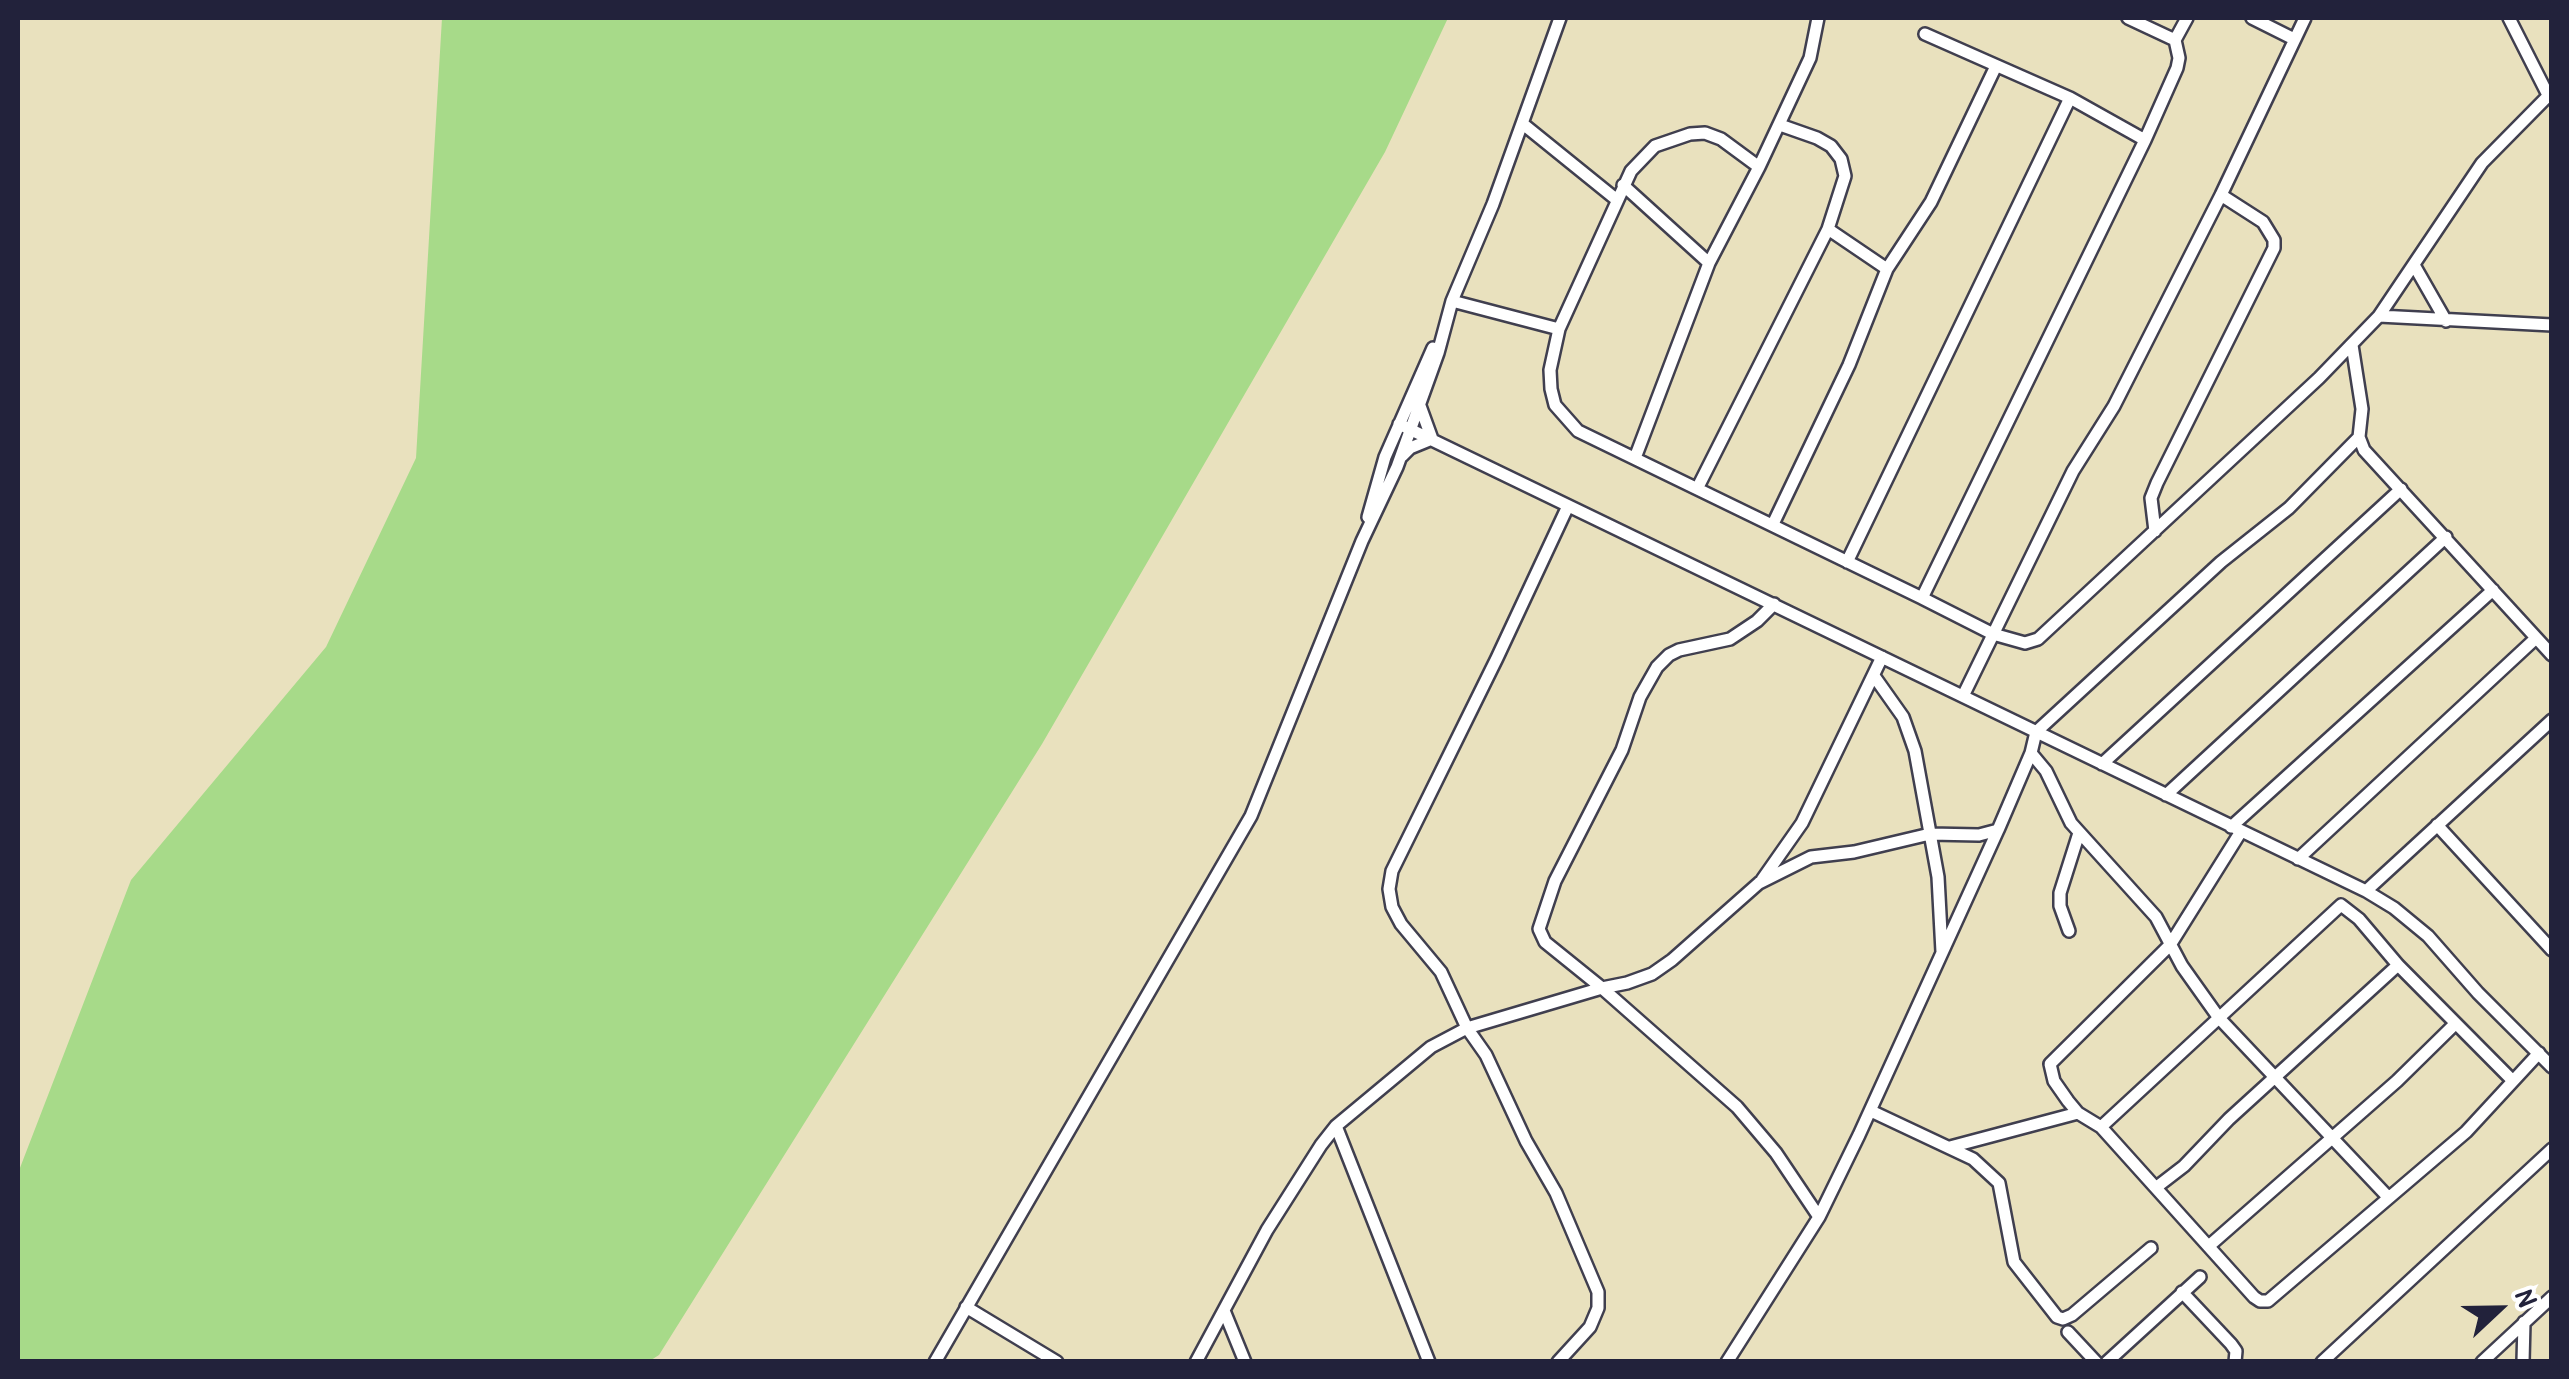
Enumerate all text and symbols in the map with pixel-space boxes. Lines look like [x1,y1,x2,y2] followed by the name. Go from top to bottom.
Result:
[2449,1259,2549,1359] north arrow
[2506,1284,2547,1312] text: N

